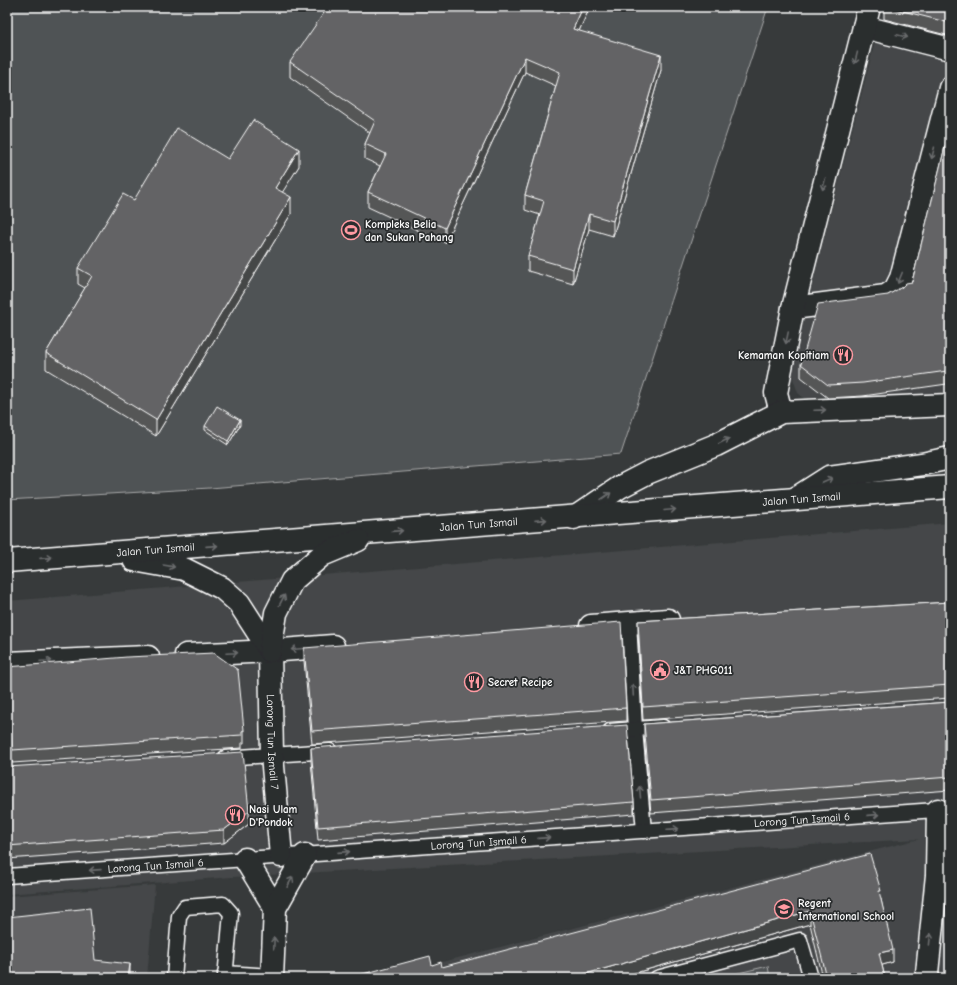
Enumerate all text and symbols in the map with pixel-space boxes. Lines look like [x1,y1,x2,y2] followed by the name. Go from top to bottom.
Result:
[895,33,908,41] one-way arrow
[852,52,859,65] one-way arrow
[929,146,937,159] one-way arrow
[820,178,828,191] one-way arrow
[365,218,454,244] place label: Kompleks Belia dan Sukan Pahang
[340,219,362,241] sports icon: Kompleks Belia dan Sukan Pahang
[896,272,904,284] one-way arrow
[783,331,791,344] one-way arrow
[832,344,854,366] restaurant icon: Kemaman Kopitiam
[738,349,829,362] place label: Kemaman Kopitiam
[813,406,826,414] one-way arrow
[717,437,729,444] one-way arrow
[821,475,833,483] one-way arrow
[762,490,841,509] street label: Jalan Tun Ismail
[600,492,611,500] one-way arrow
[663,506,676,513] one-way arrow
[439,515,518,534] street label: Jalan Tun Ismail
[534,517,547,524] one-way arrow
[390,528,403,535] one-way arrow
[116,540,195,559] street label: Jalan Tun Ismail
[205,542,218,549] one-way arrow
[39,555,52,562] one-way arrow
[162,562,175,570] one-way arrow
[279,594,287,606] one-way arrow
[291,645,304,652] one-way arrow
[225,649,238,656] one-way arrow
[39,657,52,665] one-way arrow
[649,659,671,681] public building icon: J&T PHG011
[674,664,732,677] place label: J&T PHG011
[463,671,485,693] restaurant icon: Secret Recipe
[488,676,553,689] place label: Secret Recipe
[630,684,637,697] one-way arrow
[264,694,281,790] street label: Lorong Tun Ismail 7
[637,786,644,799] one-way arrow
[249,803,298,829] place label: Nasi Ulam D'Pondok
[224,804,246,826] restaurant icon: Nasi Ulam D'Pondok
[754,810,851,830] street label: Lorong Tun Ismail 6
[866,811,879,818] one-way arrow
[666,826,679,833] one-way arrow
[430,833,527,853] street label: Lorong Tun Ismail 6
[537,835,550,842] one-way arrow
[337,849,350,856] one-way arrow
[107,856,204,876] street label: Lorong Tun Ismail 6
[89,866,102,873] one-way arrow
[287,876,295,888] one-way arrow
[798,897,894,923] place label: Regent International School
[773,898,795,920] school or university icon: Regent International School
[927,933,934,946] one-way arrow
[270,937,277,950] one-way arrow

